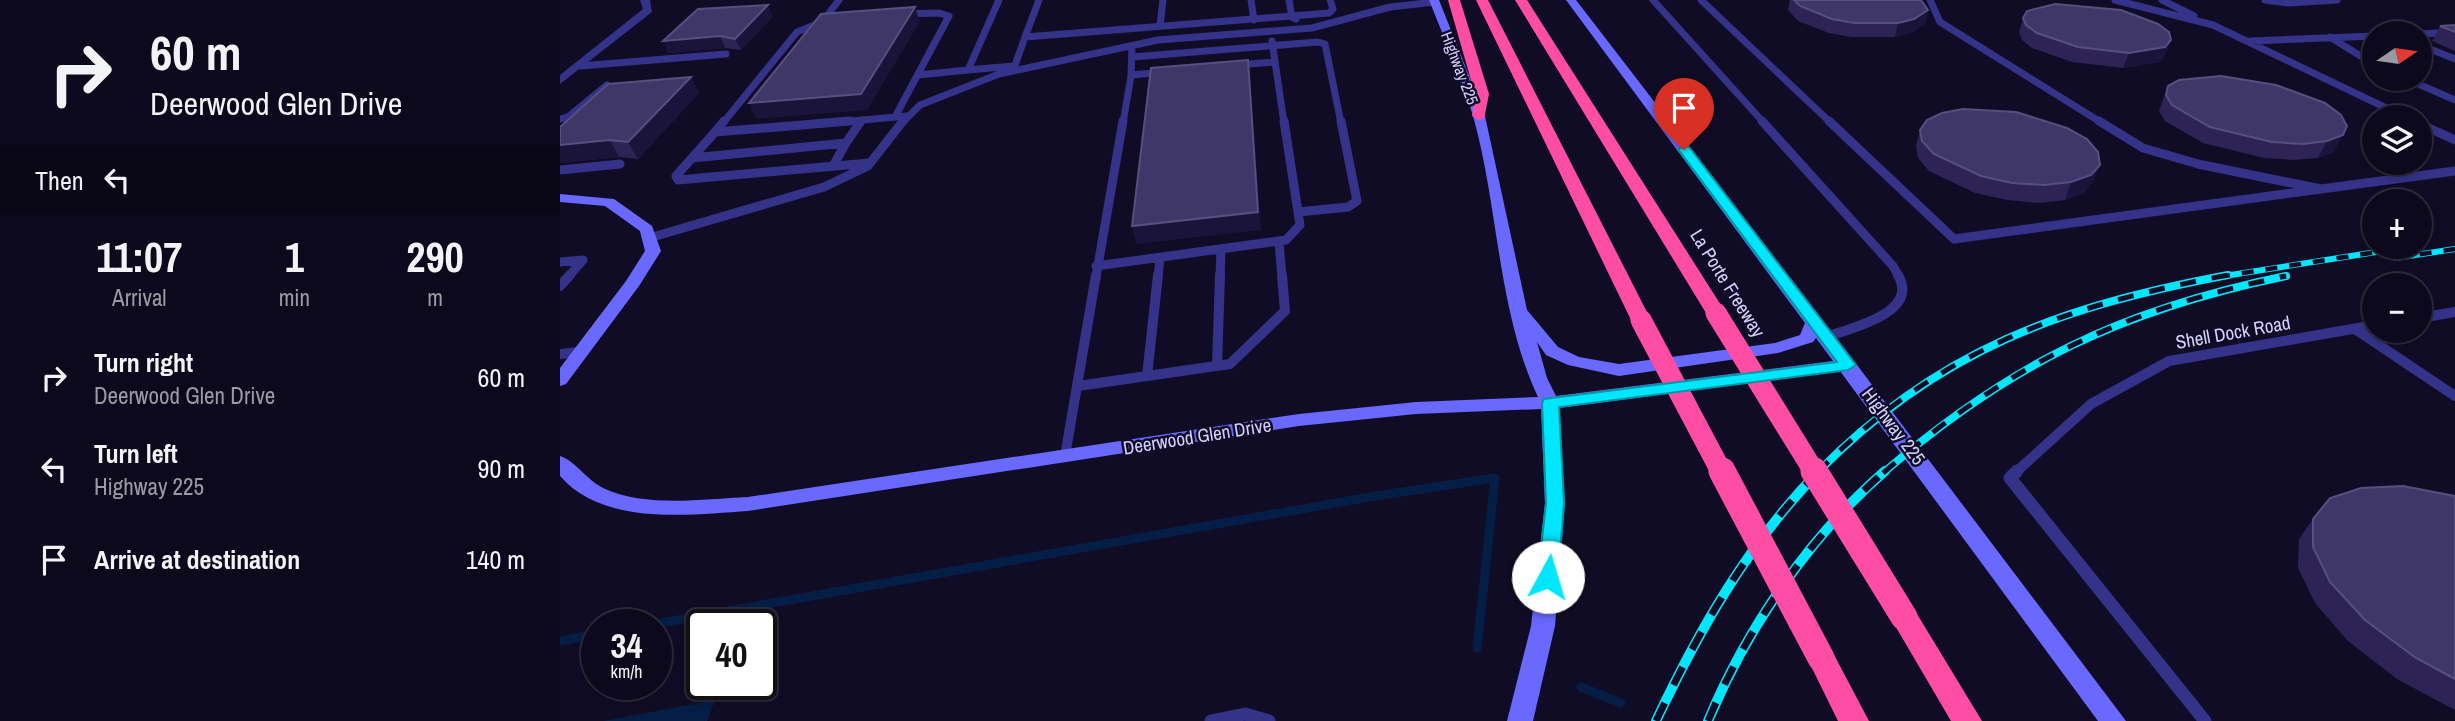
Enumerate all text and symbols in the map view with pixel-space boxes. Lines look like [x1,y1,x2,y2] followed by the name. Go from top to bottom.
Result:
[150,19,242,85] text: 60 m
[2362,21,2432,91] north arrow
[2362,21,2432,343] map controls
[35,28,126,119] icon: right
[1436,28,1484,108] street label: Highway 225
[1654,78,1714,150] pin
[150,82,402,125] text: Deerwood Glen Drive
[1665,89,1703,127] icon: arrive
[2362,105,2432,175] button: layers
[98,161,136,199] icon: left
[35,163,84,198] text: Then
[2362,189,2432,259] button: +
[1684,224,1772,342] street label: La Porte Freeway
[96,229,182,285] text: 11:07
[285,229,304,285] text: 1
[406,229,464,285] text: 290
[2362,273,2432,343] button: −
[112,282,167,313] text: Arrival
[279,282,310,313] text: min
[427,282,443,313] text: m
[2174,309,2292,355] street label: Shell Dock Road
[94,345,193,380] text: Turn right
[35,359,73,397] icon: right
[478,360,525,395] text: 60 m
[94,380,275,411] text: Deerwood Glen Drive
[1856,382,1932,470] street label: Highway 225
[1121,411,1273,461] street label: Deerwood Glen Drive
[94,436,178,471] text: Turn left
[35,450,73,488] icon: left
[478,451,525,486] text: 90 m
[94,471,204,502] text: Highway 225
[1511,540,1585,614] position arrow
[35,541,73,579] icon: arrive
[94,542,300,577] text: Arrive at destination
[466,542,525,577] text: 140 m
[686,609,777,700] speed limit sign: 40
[611,622,642,669] text: 34
[611,659,643,684] text: km/h

